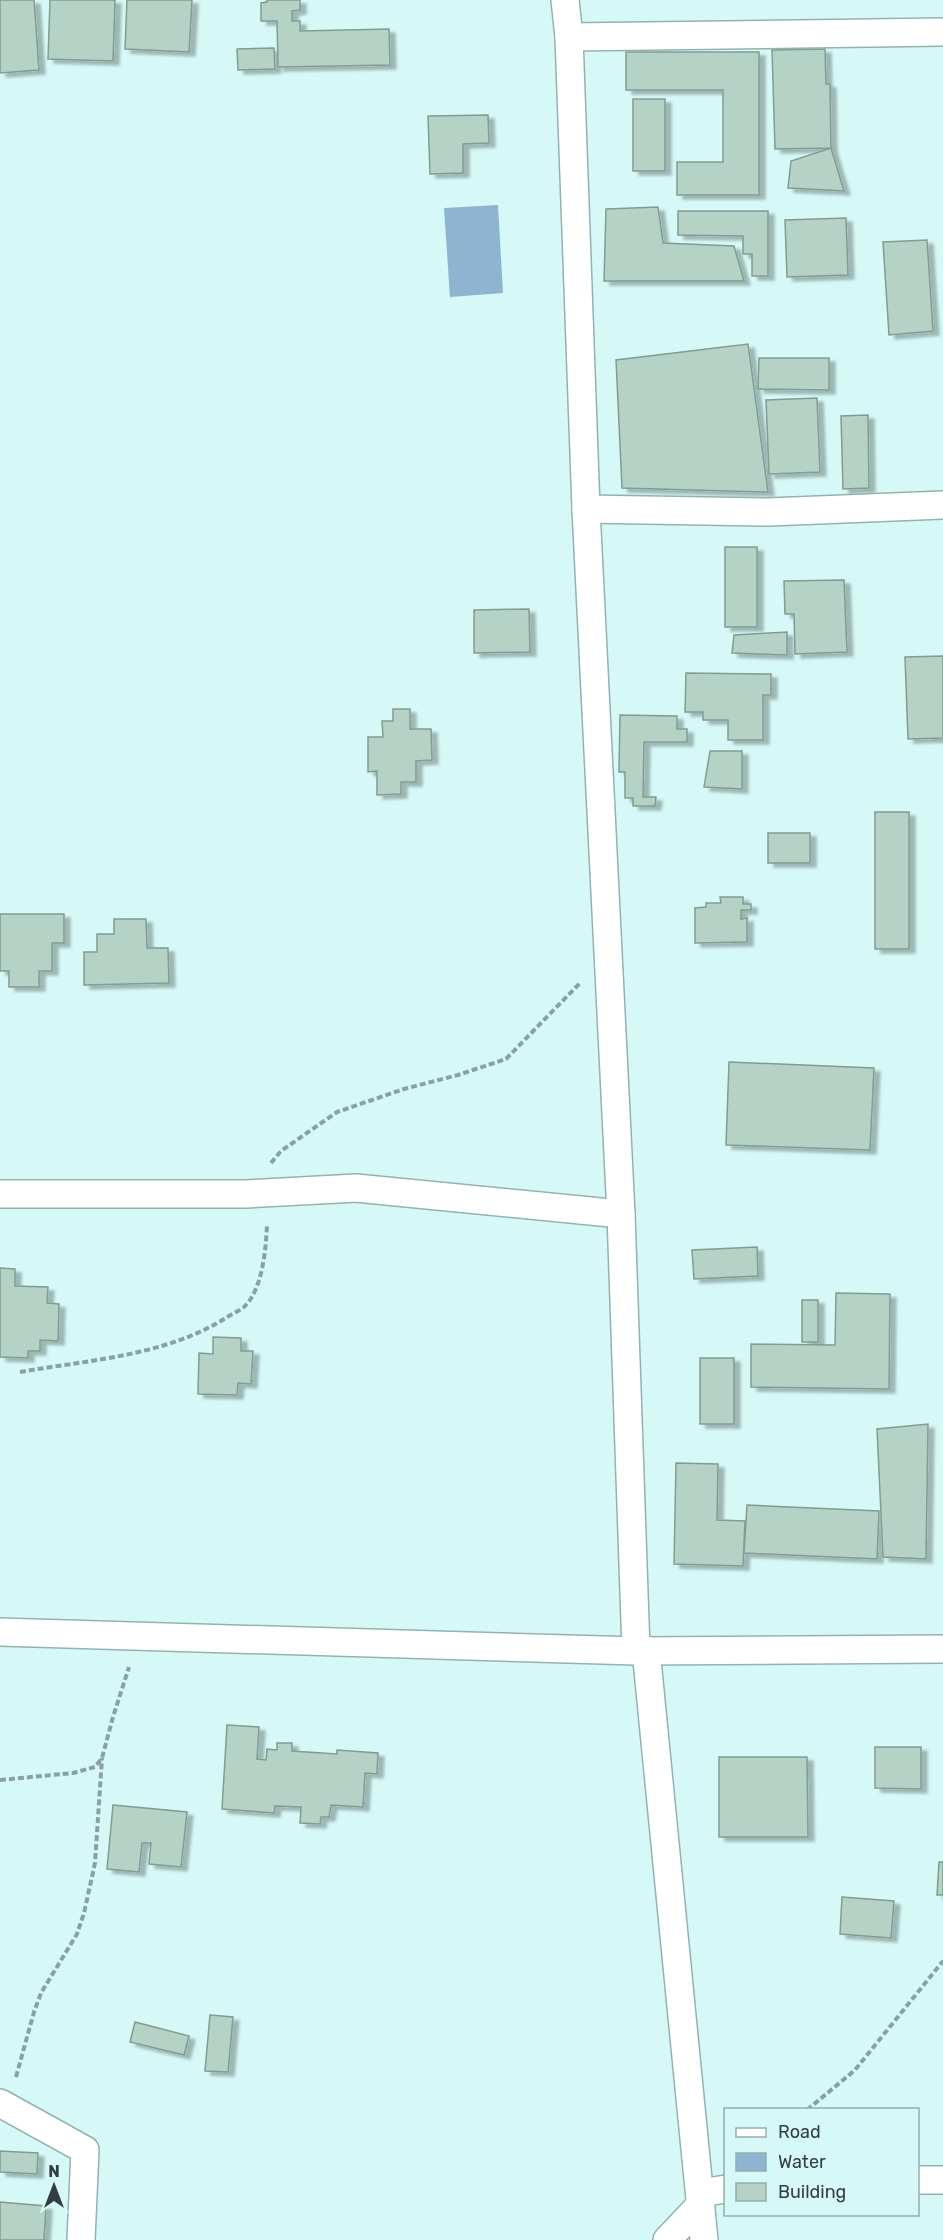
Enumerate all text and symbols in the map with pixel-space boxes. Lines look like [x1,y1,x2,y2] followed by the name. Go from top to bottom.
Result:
[724,2108,919,2216] legend
[778,2121,821,2143] text: Road
[778,2151,826,2173] text: Water
[24,2156,84,2216] north arrow
[48,2162,60,2181] text: N
[778,2181,846,2203] text: Building

